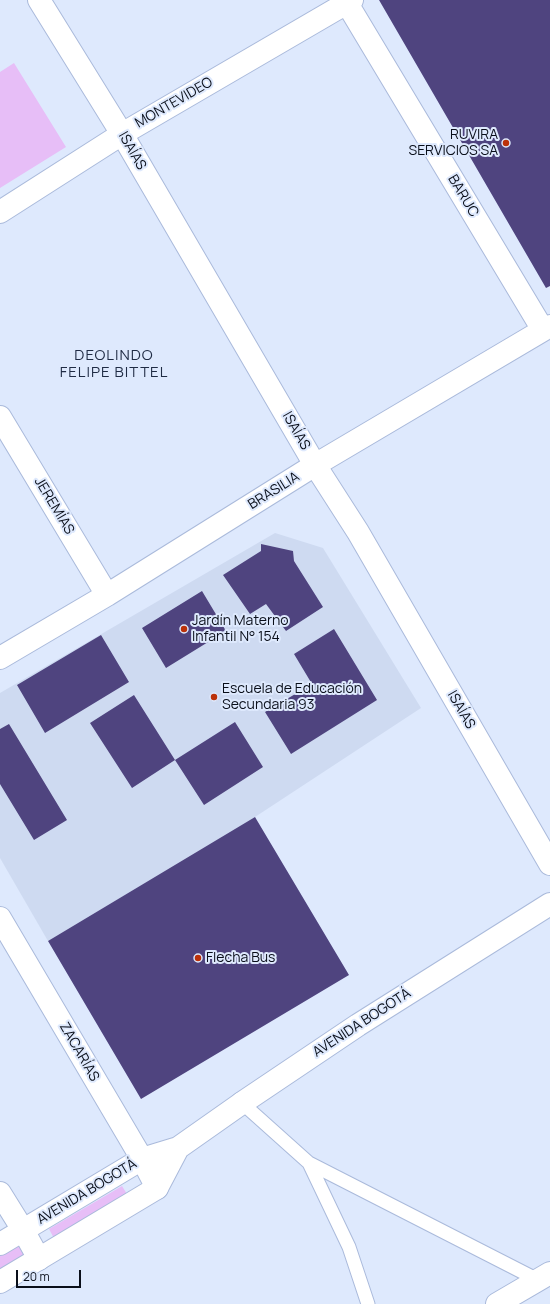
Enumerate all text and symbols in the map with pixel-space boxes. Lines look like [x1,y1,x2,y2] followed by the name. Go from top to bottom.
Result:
[132,74,216,132] street label: MONTEVIDEO
[408,127,498,160] place label: RUVIRA SERVICIOS SA
[114,129,150,173] street label: ISAÍAS
[501,138,511,148] marker: RUVIRA SERVICIOS SA
[444,172,482,220] street label: BARUC
[60,347,168,382] district label: DEOLINDO FELIPE BITTEL
[278,409,314,453] street label: ISAÍAS
[245,469,303,513] street label: BRASILIA
[30,474,78,538] street label: JEREMÍAS
[192,613,289,646] place label: Jardín Materno Infantil N° 154
[179,624,189,634] marker: Jardín Materno Infantil N° 154
[222,681,362,714] place label: Escuela de Educación Secundaria 93
[443,688,479,732] street label: ISAÍAS
[209,692,219,702] marker: Escuela de Educación Secundaria 93
[206,950,275,966] place label: Flecha Bus
[193,953,203,963] marker: Flecha Bus
[310,985,414,1061] street label: AVENIDA BOGOTÁ
[55,1020,103,1084] street label: ZACARÍAS
[34,1156,140,1228] street label: AVENIDA BOGOTÁ
[18,1262,83,1288] scale bar
[23,1268,50,1285] text: 20 m

